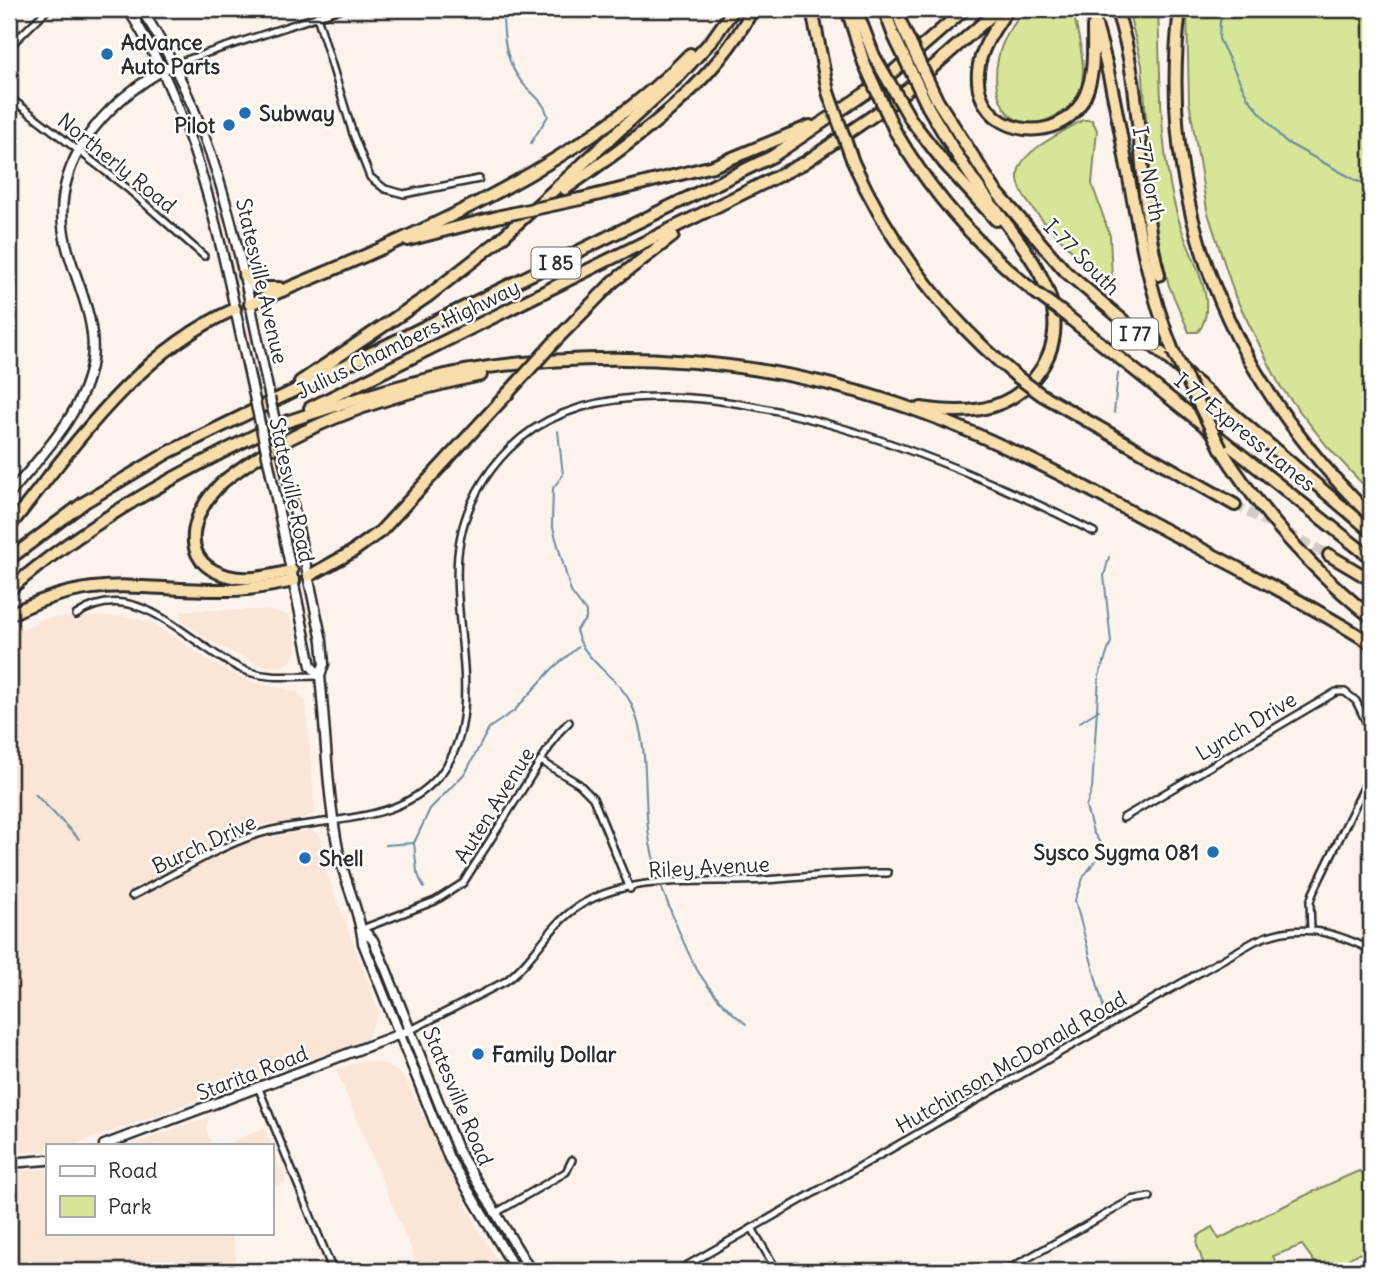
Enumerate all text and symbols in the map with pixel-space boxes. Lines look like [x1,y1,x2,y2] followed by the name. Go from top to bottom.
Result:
[121,29,220,80] place label: Advance Auto Parts
[99,46,115,62] marker: Advance Auto Parts
[259,100,335,127] place label: Subway
[237,105,253,121] marker: Subway
[52,107,182,219] street label: Northerly Road
[174,112,216,139] place label: Pilot
[221,117,237,133] marker: Pilot
[1127,124,1171,224] street label: I-77 North
[230,196,294,366] street label: Statesville Avenue
[1038,213,1126,301] street label: I-77 South
[532,247,580,278] road number: I 85
[292,273,524,405] street label: Julius Chambers Highway
[1112,318,1158,350] road number: I 77
[1169,367,1321,497] street label: I 77 Express Lanes
[263,415,321,565] street label: Statesville Road
[1191,685,1301,767] street label: Lynch Drive
[448,742,540,868] street label: Auten Avenue
[148,808,260,880] street label: Burch Drive
[1034,839,1199,866] place label: Sysco Sygma 081
[1205,844,1221,860] marker: Sysco Sygma 081
[319,845,364,872] place label: Shell
[297,850,313,866] marker: Shell
[648,850,770,884] street label: Riley Avenue
[891,985,1131,1139] street label: Hutchinson McDonald Road
[417,1023,499,1169] street label: Statesville Road
[193,1039,311,1107] street label: Starita Road
[492,1041,617,1068] place label: Family Dollar
[470,1046,486,1062] marker: Family Dollar
[46,1144,273,1234] legend
[108,1157,157,1184] text: Road
[108,1193,151,1220] text: Park

